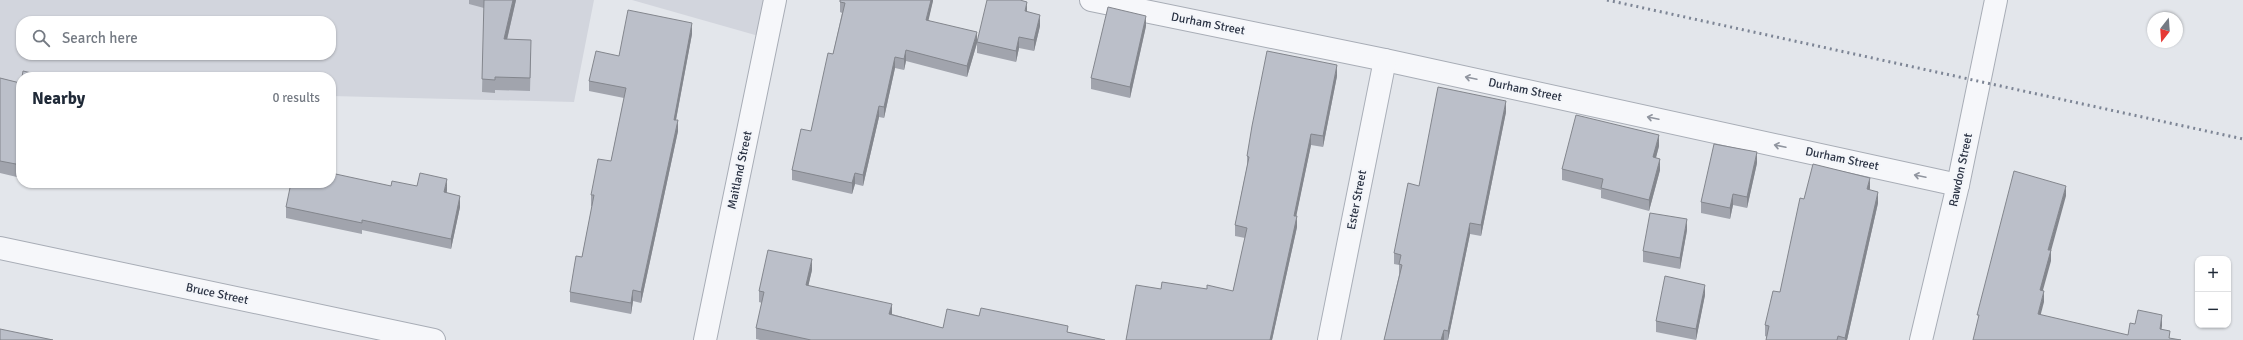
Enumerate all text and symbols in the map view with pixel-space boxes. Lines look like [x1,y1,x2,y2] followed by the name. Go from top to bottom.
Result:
[1170,9,1246,39] street label: Durham Street
[2147,12,2183,48] north arrow
[16,16,336,60] search box
[30,27,52,49] icon: search
[62,29,138,47] text: Search here
[1465,74,1478,82] one-way arrow
[1487,75,1563,105] street label: Durham Street
[32,88,85,109] text: Nearby
[272,90,320,106] text: 0 results
[1646,114,1659,122] one-way arrow
[724,129,756,211] street label: Maitland Street
[1946,132,1976,208] street label: Rawdon Street
[1773,141,1786,149] one-way arrow
[1804,144,1880,174] street label: Durham Street
[1344,169,1370,231] street label: Ester Street
[1914,172,1927,180] one-way arrow
[2195,256,2231,328] map controls
[2195,256,2231,292] button: +
[184,280,250,308] street label: Bruce Street
[2195,292,2231,328] button: −

